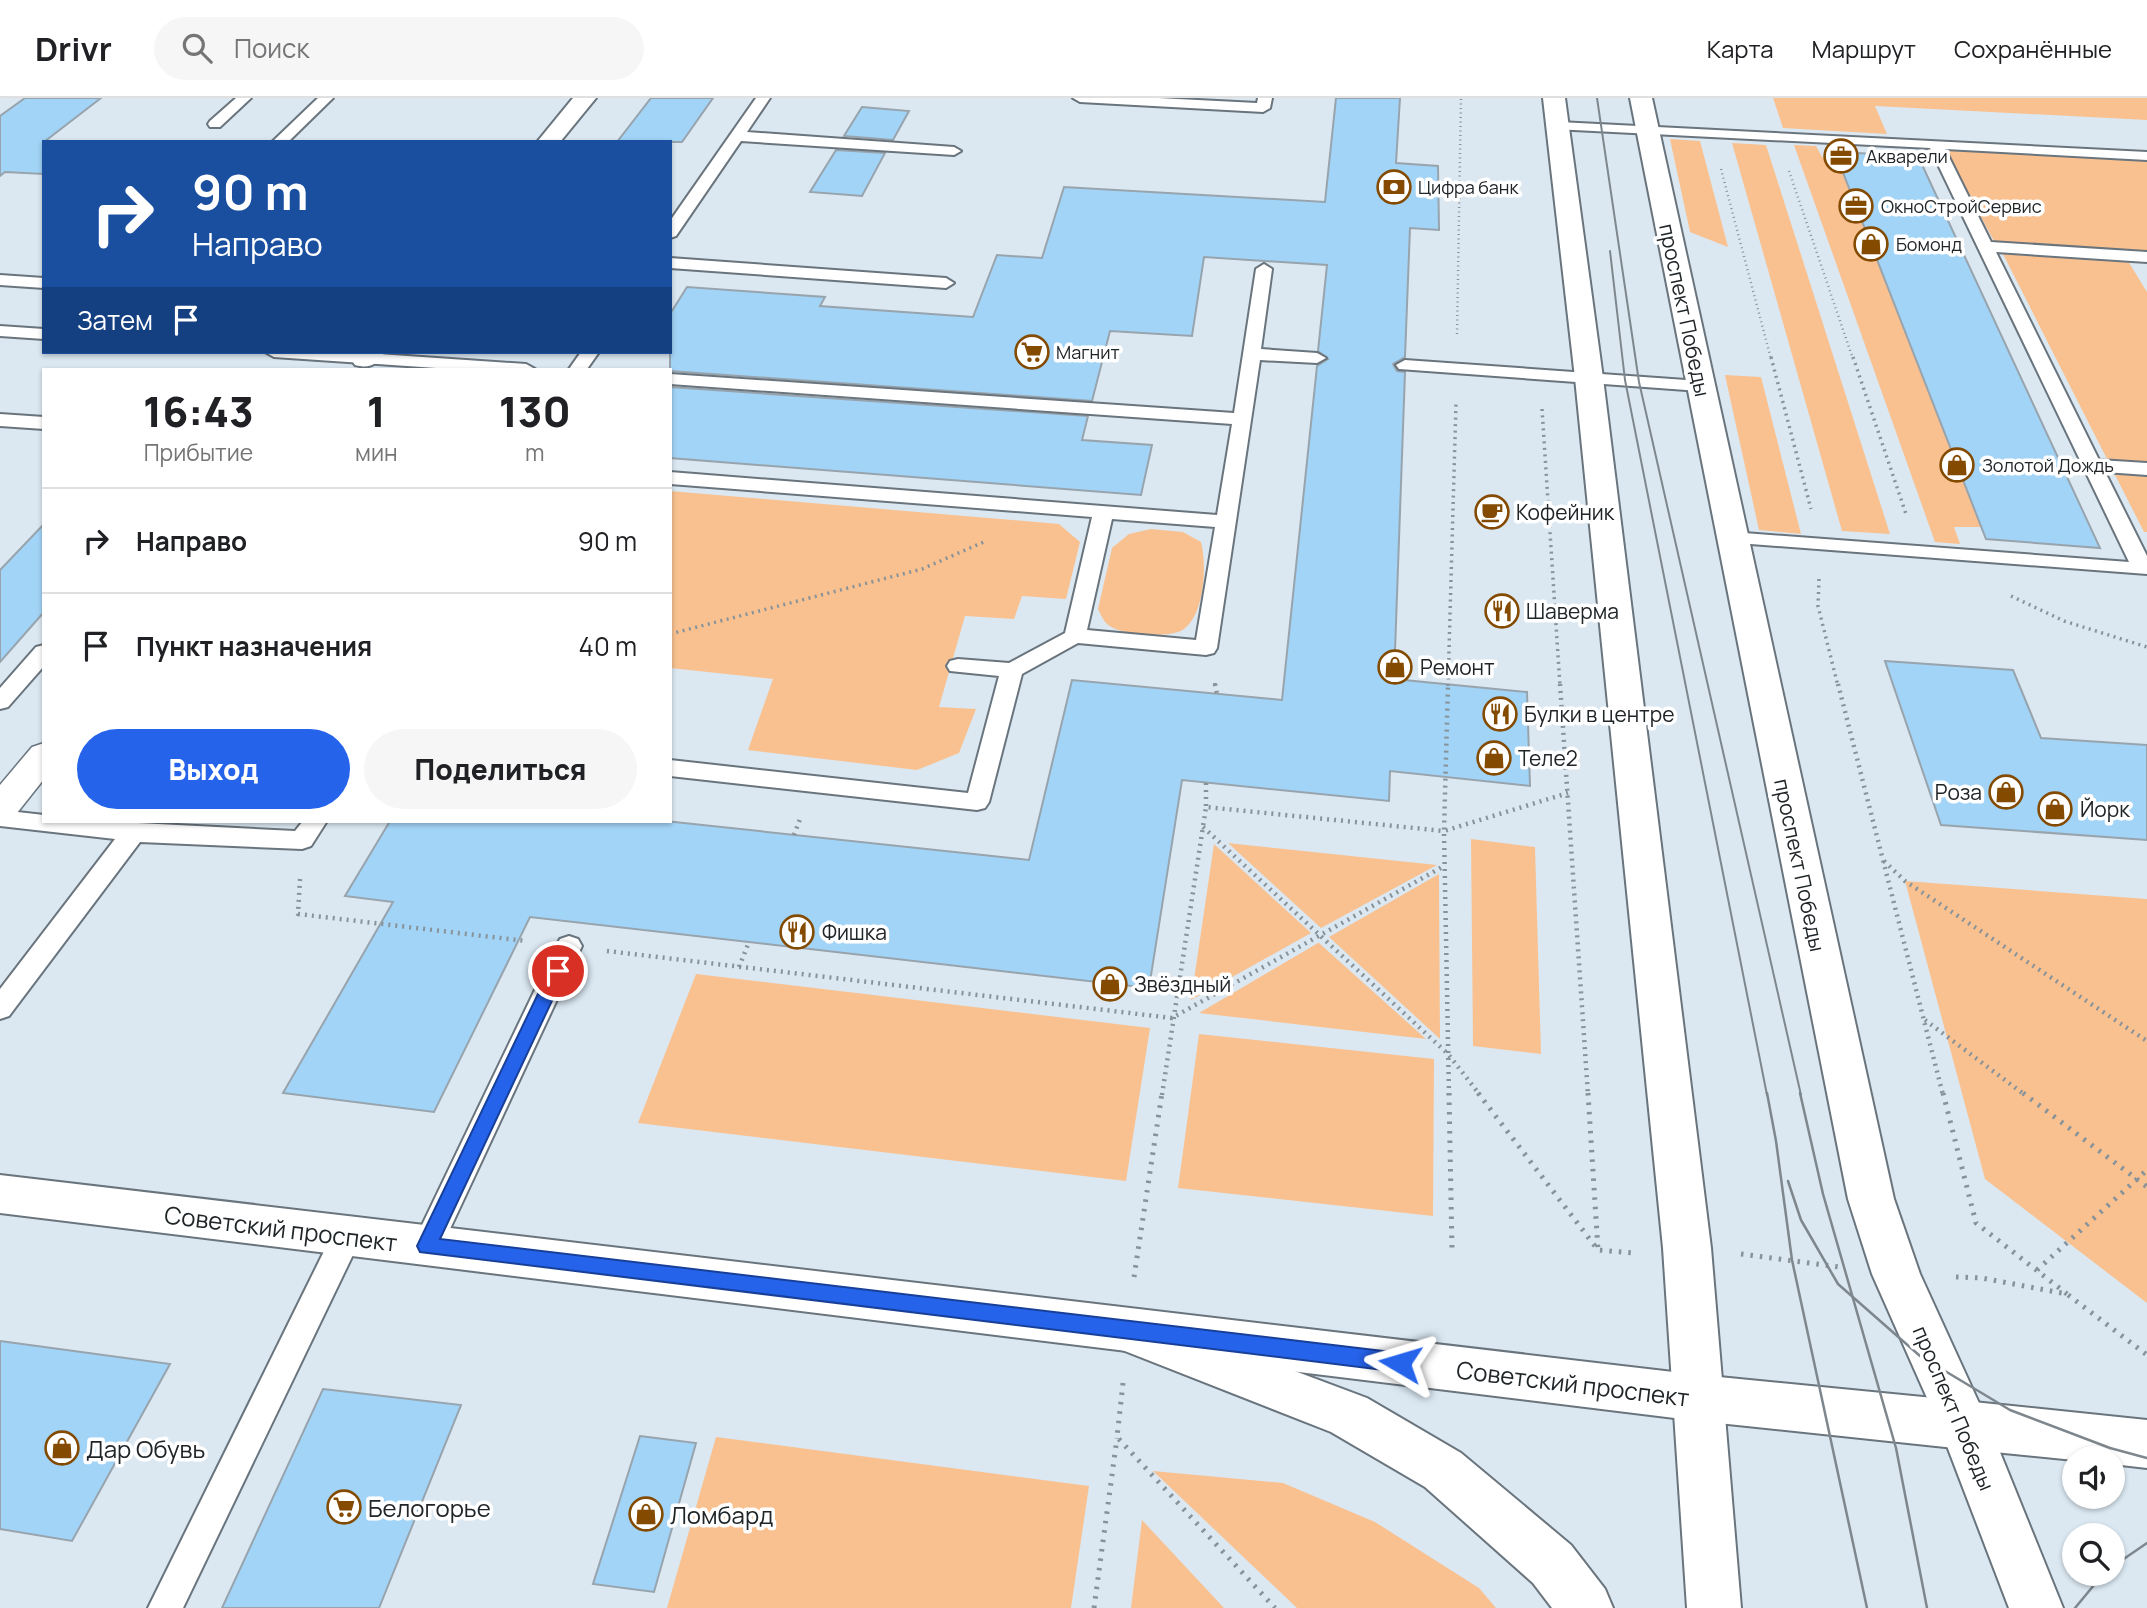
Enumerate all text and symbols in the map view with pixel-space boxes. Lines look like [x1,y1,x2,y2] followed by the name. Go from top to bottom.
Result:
[154,17,644,80] search box
[35,26,112,71] text: Drivr
[178,29,216,67] icon: search
[234,30,309,66] text: Поиск
[1707,32,1774,65] text: Карта
[1812,32,1916,65] text: Маршрут
[1954,32,2112,65] text: Сохранённые
[1822,137,1860,175] office icon: Акварели
[1866,144,1948,168] place label: Акварели
[192,158,309,225] text: 90 m
[77,168,168,259] icon: right
[1375,168,1413,206] bank icon: Цифра банк
[1418,175,1519,199] place label: Цифра банк
[1837,187,1875,225] office icon: ОкноСтройСервис
[1881,194,2042,218] place label: ОкноСтройСервис
[1653,221,1717,399] street label: проспект Победы
[192,222,323,266] text: Направо
[1852,225,1890,263] shop icon: Бомонд
[1896,232,1962,256] place label: Бомонд
[167,301,205,339] icon: arrive
[77,302,153,338] text: Затем
[1013,333,1051,371] supermarket icon: Магнит
[1056,340,1120,364] place label: Магнит
[143,382,254,440] text: 16:43
[367,382,386,440] text: 1
[499,382,571,440] text: 130
[144,436,253,468] text: Прибытие
[355,436,398,468] text: мин
[525,436,545,468] text: m
[1938,446,1976,484] shop icon: Золотой Дождь
[1982,453,2114,477] place label: Золотой Дождь
[1473,493,1511,531] cafe icon: Кофейник
[1516,498,1615,526] place label: Кофейник
[77,522,115,560] icon: right
[136,523,247,559] text: Направо
[578,523,637,559] text: 90 m
[1483,592,1521,630] restaurant icon: Шаверма
[1526,597,1619,625] place label: Шаверма
[77,627,115,665] icon: arrive
[136,628,372,664] text: Пункт назначения
[579,628,637,664] text: 40 m
[1376,648,1414,686] shop icon: Ремонт
[1420,653,1495,681] place label: Ремонт
[1481,695,1519,733] restaurant icon: Булки в центре
[1524,700,1674,728] place label: Булки в центре
[77,729,350,809] button: Выход
[364,729,637,809] button: Поделиться
[1475,739,1513,777] shop icon: Теле2
[1518,744,1578,772] place label: Теле2
[1987,773,2025,811] shop icon: Роза
[1768,776,1832,954] street label: проспект Победы
[1935,778,1982,806] place label: Роза
[2036,790,2074,828] shop icon: Йорк
[2080,795,2130,823] place label: Йорк
[778,913,816,951] restaurant icon: Фишка
[822,918,887,946] place label: Фишка
[528,941,588,1001] pin
[539,952,577,990] icon: arrive
[1091,965,1129,1003] shop icon: Звёздный
[1134,970,1231,998] place label: Звёздный
[163,1197,399,1259] street label: Советский проспект
[1907,1322,2001,1494] street label: проспект Победы
[1363,1326,1437,1400] position arrow
[1455,1352,1691,1414] street label: Советский проспект
[43,1429,81,1467] shop icon: Дар Обувь
[86,1432,205,1465] place label: Дар Обувь
[2062,1446,2125,1586] map controls
[2062,1446,2125,1509] button: sound
[325,1488,363,1526] supermarket icon: Белогорье
[368,1491,491,1524] place label: Белогорье
[627,1495,665,1533] shop icon: Ломбард
[670,1498,773,1531] place label: Ломбард
[2062,1523,2125,1586] button: search

